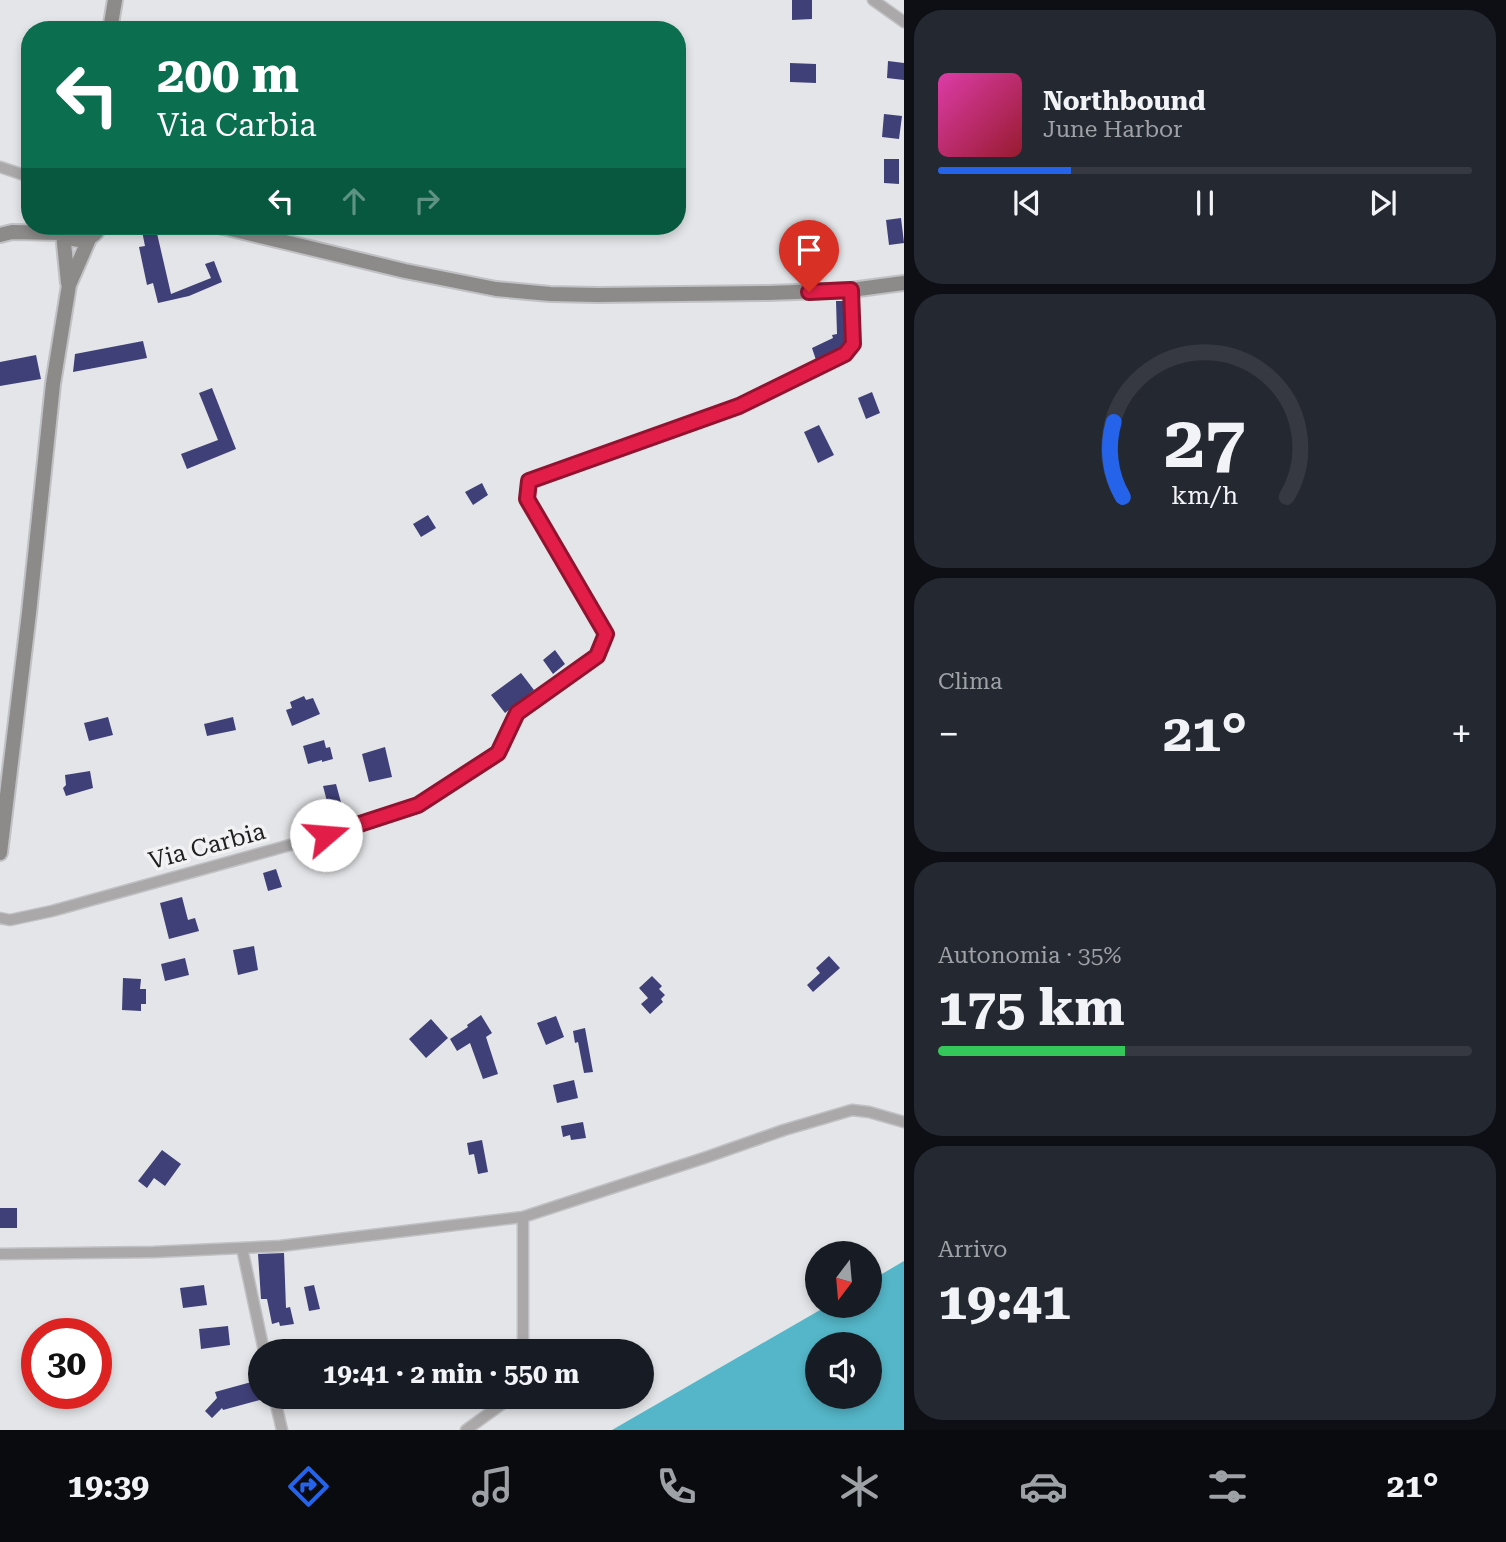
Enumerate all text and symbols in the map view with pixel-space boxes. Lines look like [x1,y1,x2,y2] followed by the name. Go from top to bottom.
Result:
[157,47,299,104] text: 200 m
[42,49,133,140] icon: left
[1043,86,1206,116] text: Northbound
[157,106,317,144] text: Via Carbia
[1043,116,1183,143] text: June Harbor
[262,182,300,220] icon: left
[335,182,373,220] icon: ahead
[408,182,446,220] icon: right
[1008,184,1046,222] icon: previous
[1186,184,1224,222] icon: pause
[1364,184,1402,222] icon: next
[779,220,839,292] pin
[790,231,828,269] icon: arrive
[1164,400,1246,485] text: 27
[1172,481,1238,510] text: km/h
[938,668,1002,695] text: Clima
[1163,703,1247,764] text: 21°
[938,712,959,756] text: −
[1451,712,1472,756] text: +
[289,798,363,872] position arrow
[146,817,268,875] street label: Via Carbia
[938,942,1122,969] text: Autonomia · 35%
[938,977,1125,1038] text: 175 km
[938,1236,1007,1263] text: Arrivo
[805,1241,882,1318] north arrow
[805,1241,882,1409] map controls
[938,1271,1071,1332] text: 19:41
[21,1318,112,1409] speed limit sign: 30
[805,1332,882,1409] button: sound
[323,1359,579,1389] text: 19:41 · 2 min · 550 m
[284,1462,333,1511] icon: directions
[468,1462,517,1511] icon: music
[652,1462,701,1511] icon: phone
[835,1462,884,1511] icon: climate
[1019,1462,1068,1511] icon: car
[1203,1462,1252,1511] icon: filters
[67,1467,149,1505] text: 19:39
[1387,1467,1439,1505] text: 21°

